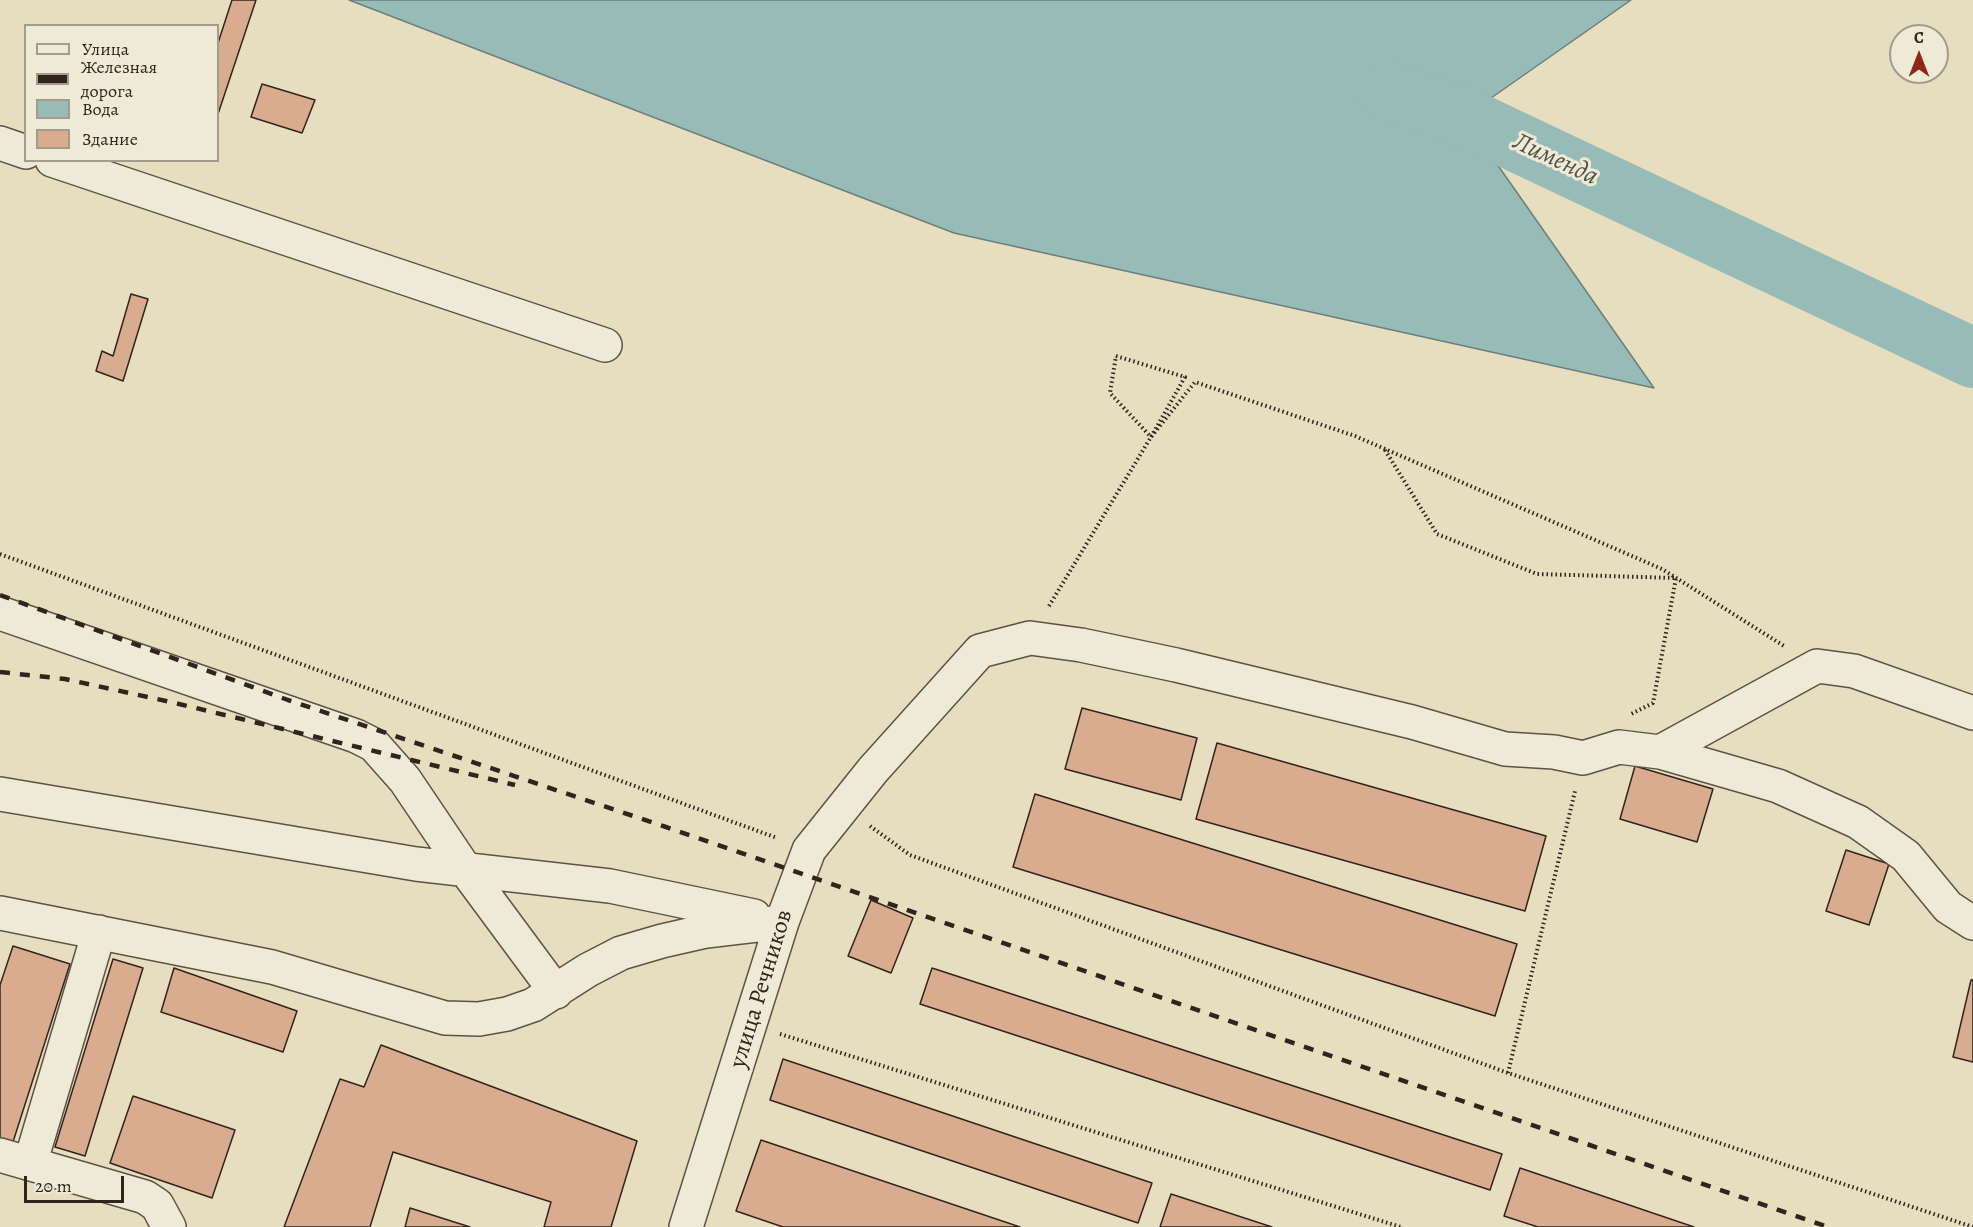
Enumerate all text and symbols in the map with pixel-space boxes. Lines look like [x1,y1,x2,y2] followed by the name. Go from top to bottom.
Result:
[24,24,219,162] legend
[1889,24,1949,84] north arrow
[1914,27,1924,49] text: С
[82,37,129,61] text: Улица
[81,55,157,103] text: Железная дорога
[82,97,119,121] text: Вода
[82,127,138,151] text: Здание
[1507,127,1603,193] water label: Лименда
[724,906,800,1072] street label: улица Речников
[27,1164,128,1202] scale bar
[35,1174,72,1198] text: 20 m

